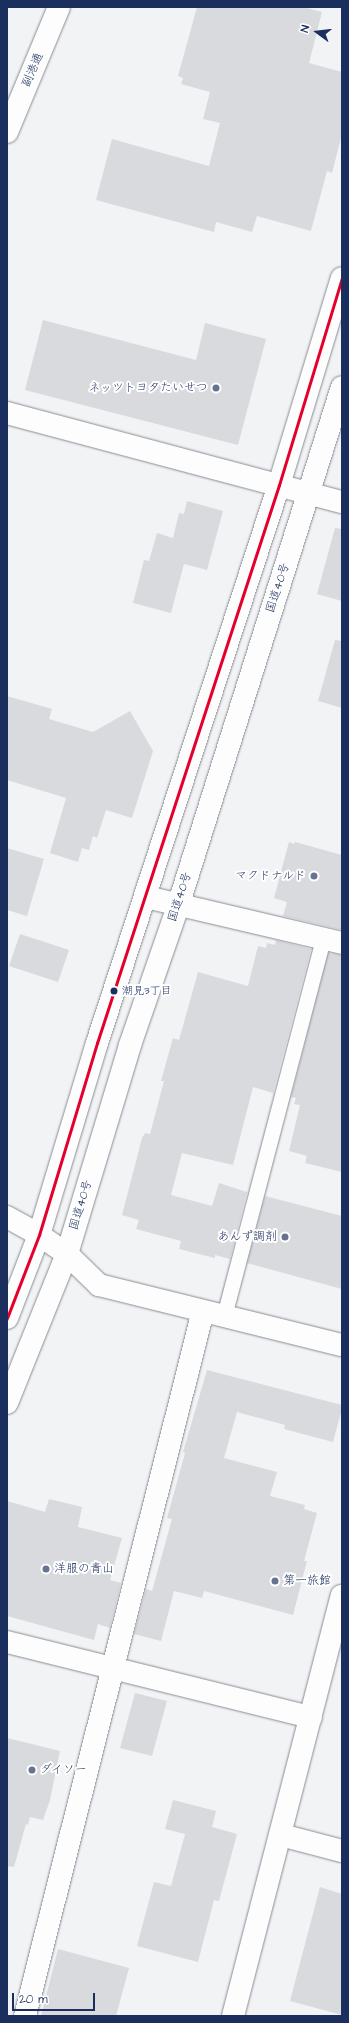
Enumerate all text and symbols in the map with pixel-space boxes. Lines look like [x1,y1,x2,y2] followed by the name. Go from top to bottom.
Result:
[297,12,337,52] north arrow
[297,23,313,34] text: N
[19,51,47,89] street label: 副港通
[88,381,208,395] place label: ネッツトヨタたいせつ
[211,383,221,393] marker: ネッツトヨタたいせつ
[263,561,293,615] street label: 国道40号
[234,869,306,883] place label: マクドナルド
[165,870,195,924] street label: 国道40号
[309,871,319,881] marker: マクドナルド
[122,984,172,998] place label: 潮見3丁目
[109,986,119,996] marker: 潮見3丁目
[67,1178,95,1232] street label: 国道40号
[217,1230,277,1244] place label: あんず調剤
[280,1232,290,1242] marker: あんず調剤
[54,1562,114,1576] place label: 洋服の青山
[41,1564,51,1574] marker: 洋服の青山
[283,1574,331,1588] place label: 第一旅館
[270,1576,280,1586] marker: 第一旅館
[40,1763,88,1777] place label: ダイソー
[27,1765,37,1775] marker: ダイソー
[14,1985,97,2011] scale bar
[19,1991,48,2008] text: 20 m

